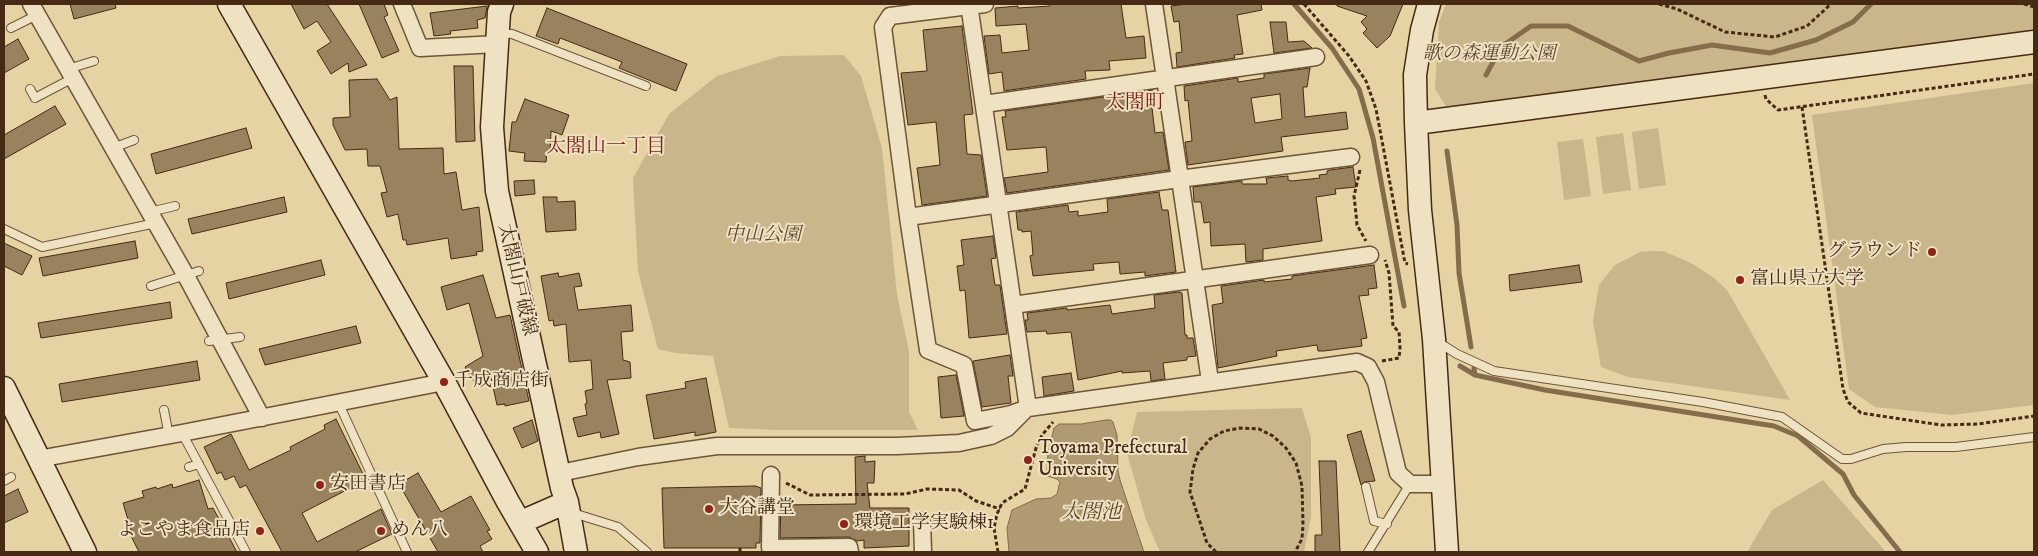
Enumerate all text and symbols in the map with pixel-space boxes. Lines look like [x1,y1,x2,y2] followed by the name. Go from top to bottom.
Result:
[1423,44,1555,66] park label: 歌の森運動公園
[1105,92,1165,116] district label: 太閤町
[546,136,666,160] district label: 太閤山一丁目
[492,222,540,338] street label: 太閤山戸破線
[725,225,801,247] park label: 中山公園
[1827,241,1922,263] place label: グラウンド
[1926,246,1938,258] marker: グラウンド
[1750,269,1864,291] place label: 富山県立大学
[1734,274,1746,286] marker: 富山県立大学
[454,371,549,393] place label: 千成商店街
[438,376,450,388] marker: 千成商店街
[1038,438,1187,482] place label: Toyama Prefectural University
[1022,454,1034,466] marker: Toyama Prefectural University
[330,474,406,496] place label: 安田書店
[314,479,326,491] marker: 安田書店
[719,498,795,520] place label: 大谷講堂
[1061,502,1121,526] water label: 太閤池
[703,503,715,515] marker: 大谷講堂
[854,513,994,535] place label: 環境工学実験棟1
[838,518,850,530] marker: 環境工学実験棟1
[117,520,250,542] place label: よこやま食品店
[391,520,448,542] place label: めん八
[254,525,266,537] marker: よこやま食品店
[375,525,387,537] marker: めん八

